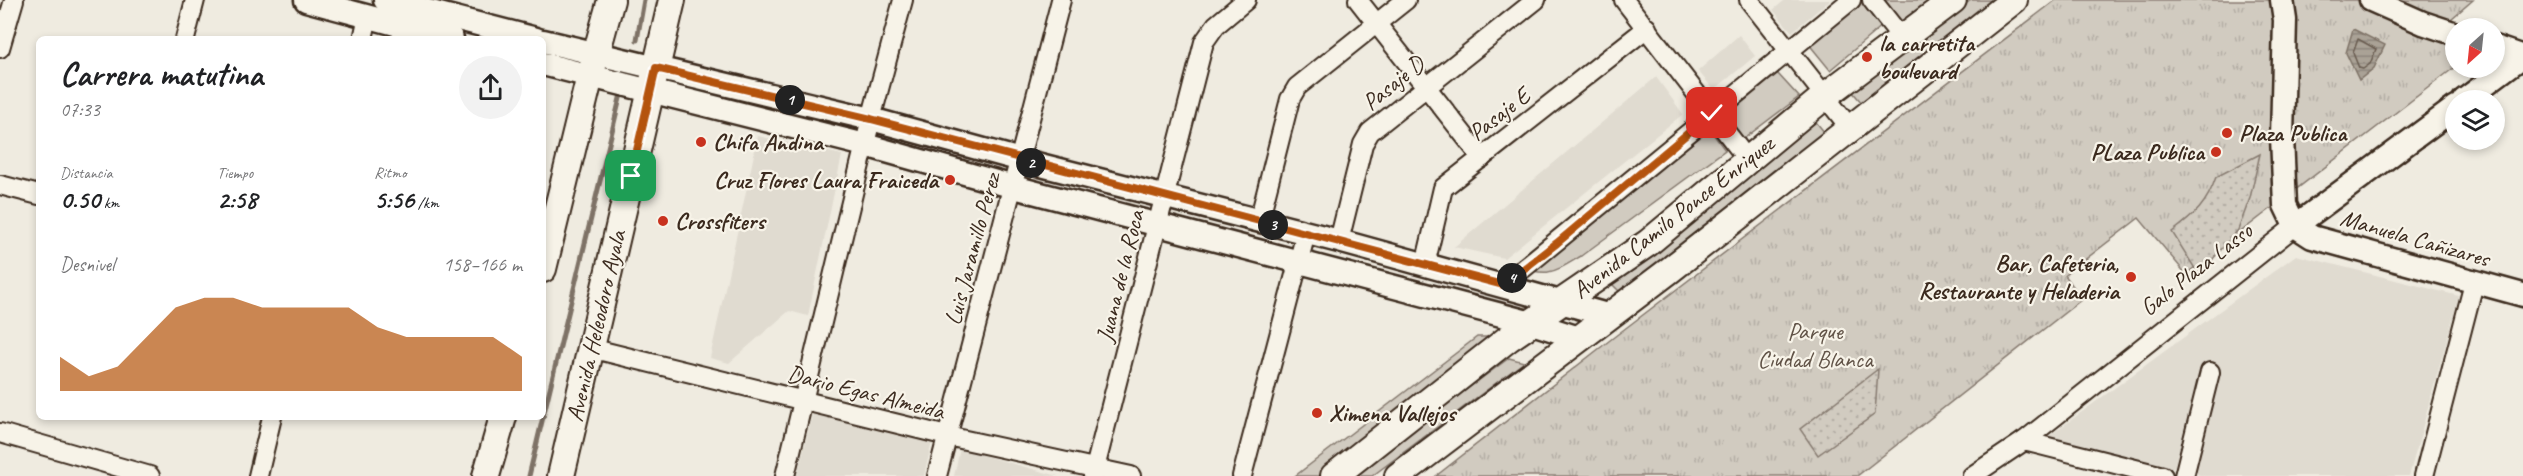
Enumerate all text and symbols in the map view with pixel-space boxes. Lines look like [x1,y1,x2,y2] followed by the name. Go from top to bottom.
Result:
[2445,18,2505,78] north arrow
[2445,18,2505,150] map controls
[1879,28,1976,86] place label: la carretita boulevard
[1356,48,1432,117] street label: Pasaje D
[1860,50,1874,64] marker: la carretita boulevard
[60,53,263,95] text: Carrera matutina
[459,56,522,119] button: share
[1462,79,1538,147] street label: Pasaje E
[775,85,805,115] pin: 1
[1686,87,1737,138] pin
[786,90,794,110] text: 1
[2445,90,2505,150] button: layers
[1695,96,1728,129] icon: check
[60,97,100,122] text: 07:33
[2239,118,2348,148] place label: Plaza Publica
[2220,126,2234,140] marker: Plaza Publica
[713,127,825,157] place label: Chifa Andina
[1566,127,1782,305] street label: Avenida Camilo Ponce Enriquez
[694,135,708,149] marker: Chifa Andina
[2091,137,2206,167] place label: PLaza Publica
[2209,145,2223,159] marker: PLaza Publica
[1016,148,1046,178] pin: 2
[605,150,656,201] pin
[1027,153,1035,173] text: 2
[614,159,647,192] icon: arrive
[60,163,113,183] text: Distancia
[217,163,253,183] text: Tiempo
[374,163,406,183] text: Ritmo
[714,165,940,195] place label: Cruz Flores Laura Fraiceda
[937,168,1007,328] street label: Luis Jaramillo Perez
[943,173,957,187] marker: Cruz Flores Laura Fraiceda
[60,183,100,216] text: 0.50
[217,183,257,216] text: 2:58
[374,183,414,216] text: 5:56
[100,193,119,213] text: km
[414,193,439,213] text: /km
[2337,202,2495,274] street label: Manuela Cañizares
[675,206,767,236] place label: Crossfiters
[1089,206,1151,346] street label: Juana de la Roca
[1258,210,1288,240] pin: 3
[656,214,670,228] marker: Crossfiters
[1269,215,1277,235] text: 3
[2134,215,2259,322] street label: Galo Plaza Lasso
[559,226,633,424] street label: Avenida Heleodoro Ayala
[1919,248,2121,306] place label: Bar, Cafeteria, Restaurante y Heladeria
[60,252,114,277] text: Desnivel
[443,252,522,277] text: 158–166 m
[1497,263,1527,293] pin: 4
[1508,268,1516,288] text: 4
[2124,270,2138,284] marker: Bar, Cafeteria, Restaurante y Heladeria
[1757,316,1874,374] park label: Parque Ciudad Blanca
[785,358,949,426] street label: Dario Egas Almeida
[1329,398,1458,428] place label: Ximena Vallejos
[1310,406,1324,420] marker: Ximena Vallejos

